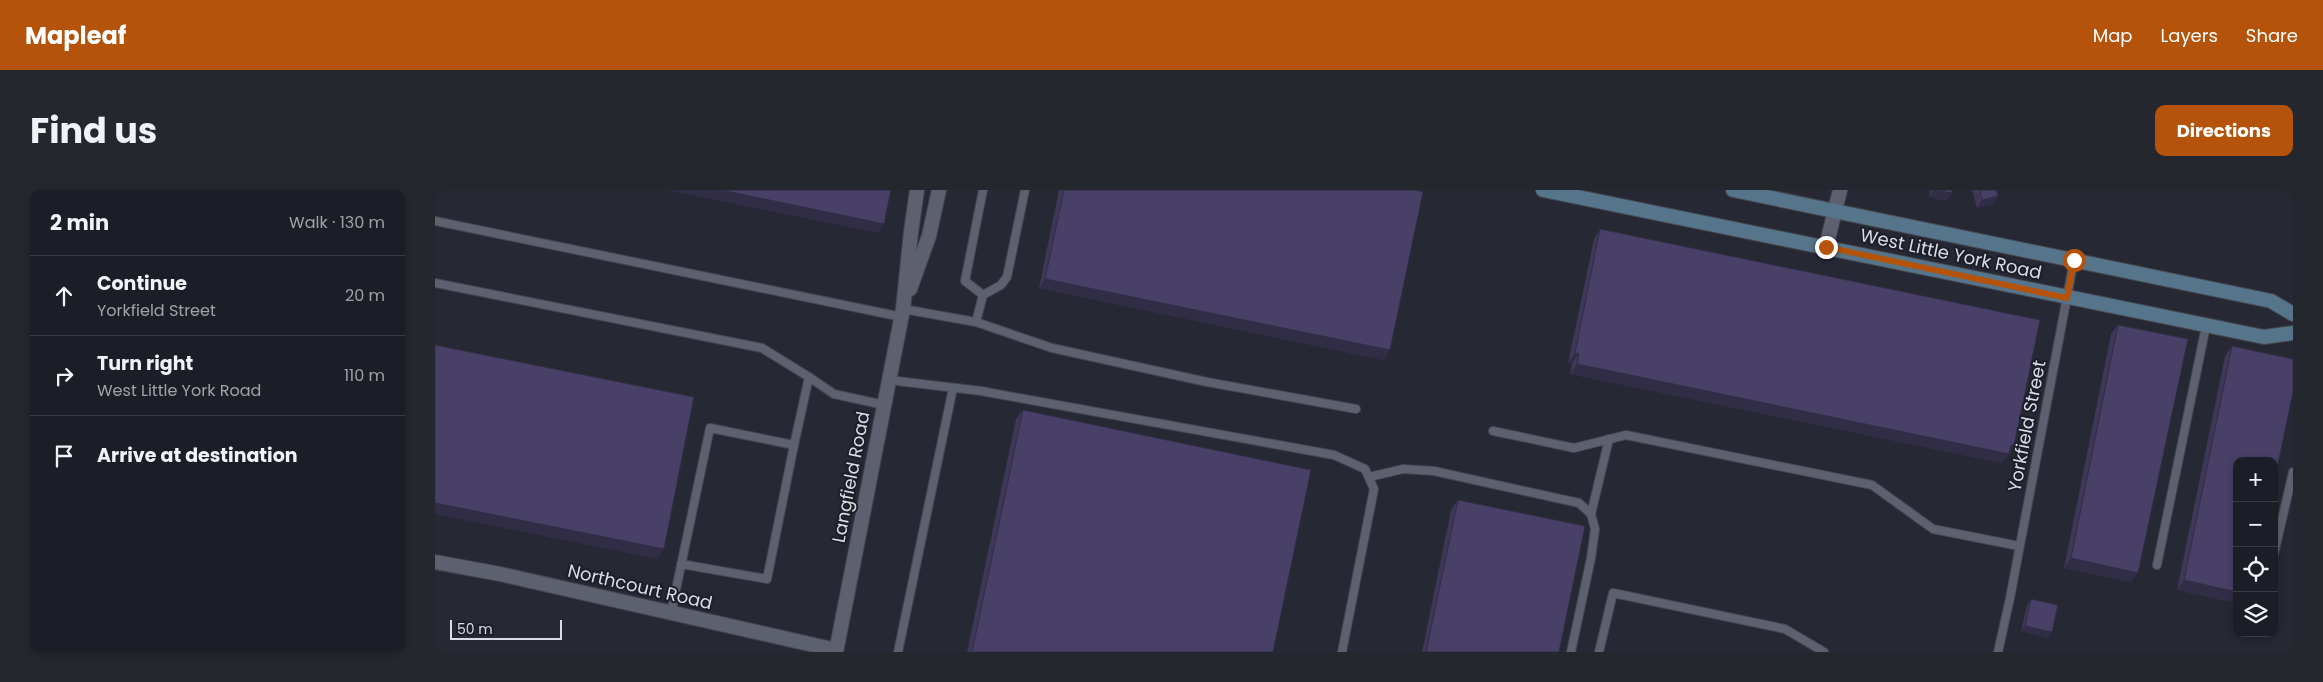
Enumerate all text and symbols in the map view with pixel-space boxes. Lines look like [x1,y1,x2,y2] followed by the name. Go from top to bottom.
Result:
[25,19,126,52] text: Mapleaf
[2093,23,2133,48] text: Map
[2161,23,2218,48] text: Layers
[2246,23,2298,48] text: Share
[2155,105,2293,156] button: Directions
[30,106,157,155] text: Find us
[50,208,109,237] text: 2 min
[289,211,385,234] text: Walk · 130 m
[1858,222,2044,285] street label: West Little York Road
[1815,236,1838,259] route end
[2063,249,2086,272] route start
[97,270,187,297] text: Continue
[50,282,78,310] icon: ahead
[345,284,385,307] text: 20 m
[97,299,216,322] text: Yorkfield Street
[97,350,193,377] text: Turn right
[2001,358,2052,494] street label: Yorkfield Street
[50,362,78,390] icon: right
[344,364,385,387] text: 110 m
[97,379,261,402] text: West Little York Road
[826,409,876,545] street label: Langfield Road
[50,442,78,470] icon: arrive
[97,442,298,469] text: Arrive at destination
[2233,457,2278,637] map controls
[2233,457,2278,502] button: +
[2233,502,2278,547] button: −
[2233,547,2278,592] button: locate
[565,558,715,615] street label: Northcourt Road
[2233,592,2278,637] button: layers
[450,617,563,640] scale bar
[457,619,493,639] text: 50 m

